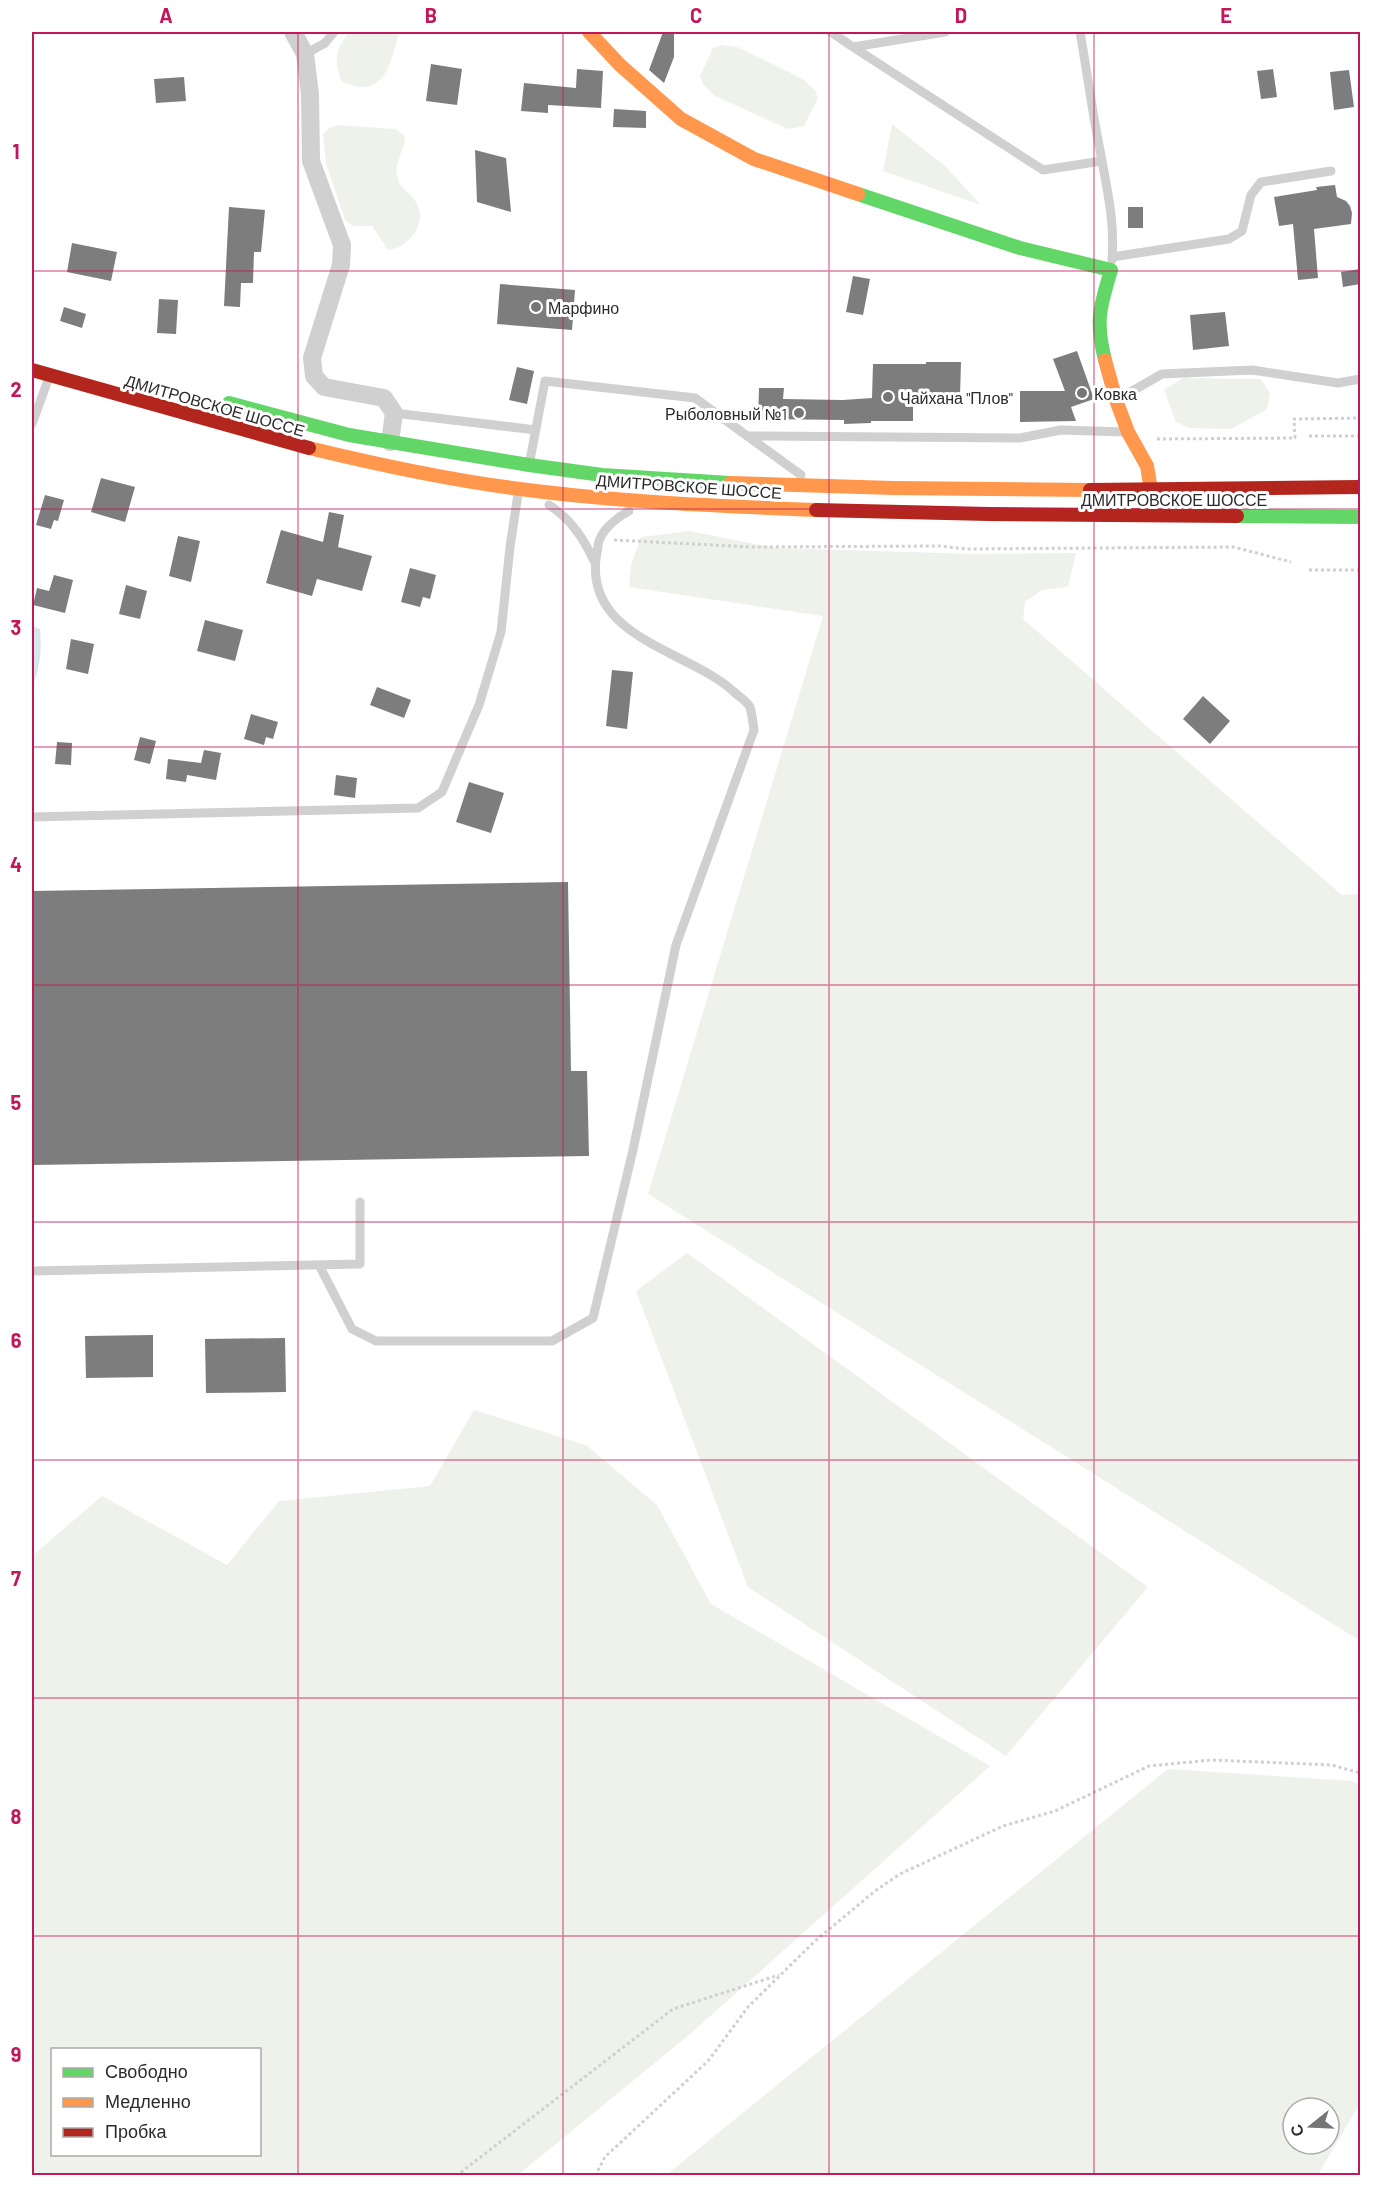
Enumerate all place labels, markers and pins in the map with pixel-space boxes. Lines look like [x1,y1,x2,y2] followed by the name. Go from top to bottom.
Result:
[548,298,619,317] place label: Марфино
[529,300,543,314] marker: Марфино
[1094,384,1137,403] place label: Ковка
[1075,386,1089,400] marker: Ковка
[900,388,1013,407] place label: Чайхана "Плов"
[881,390,895,404] marker: Чайхана "Плов"
[665,404,787,423] place label: Рыболовный №1
[792,406,806,420] marker: Рыболовный №1

